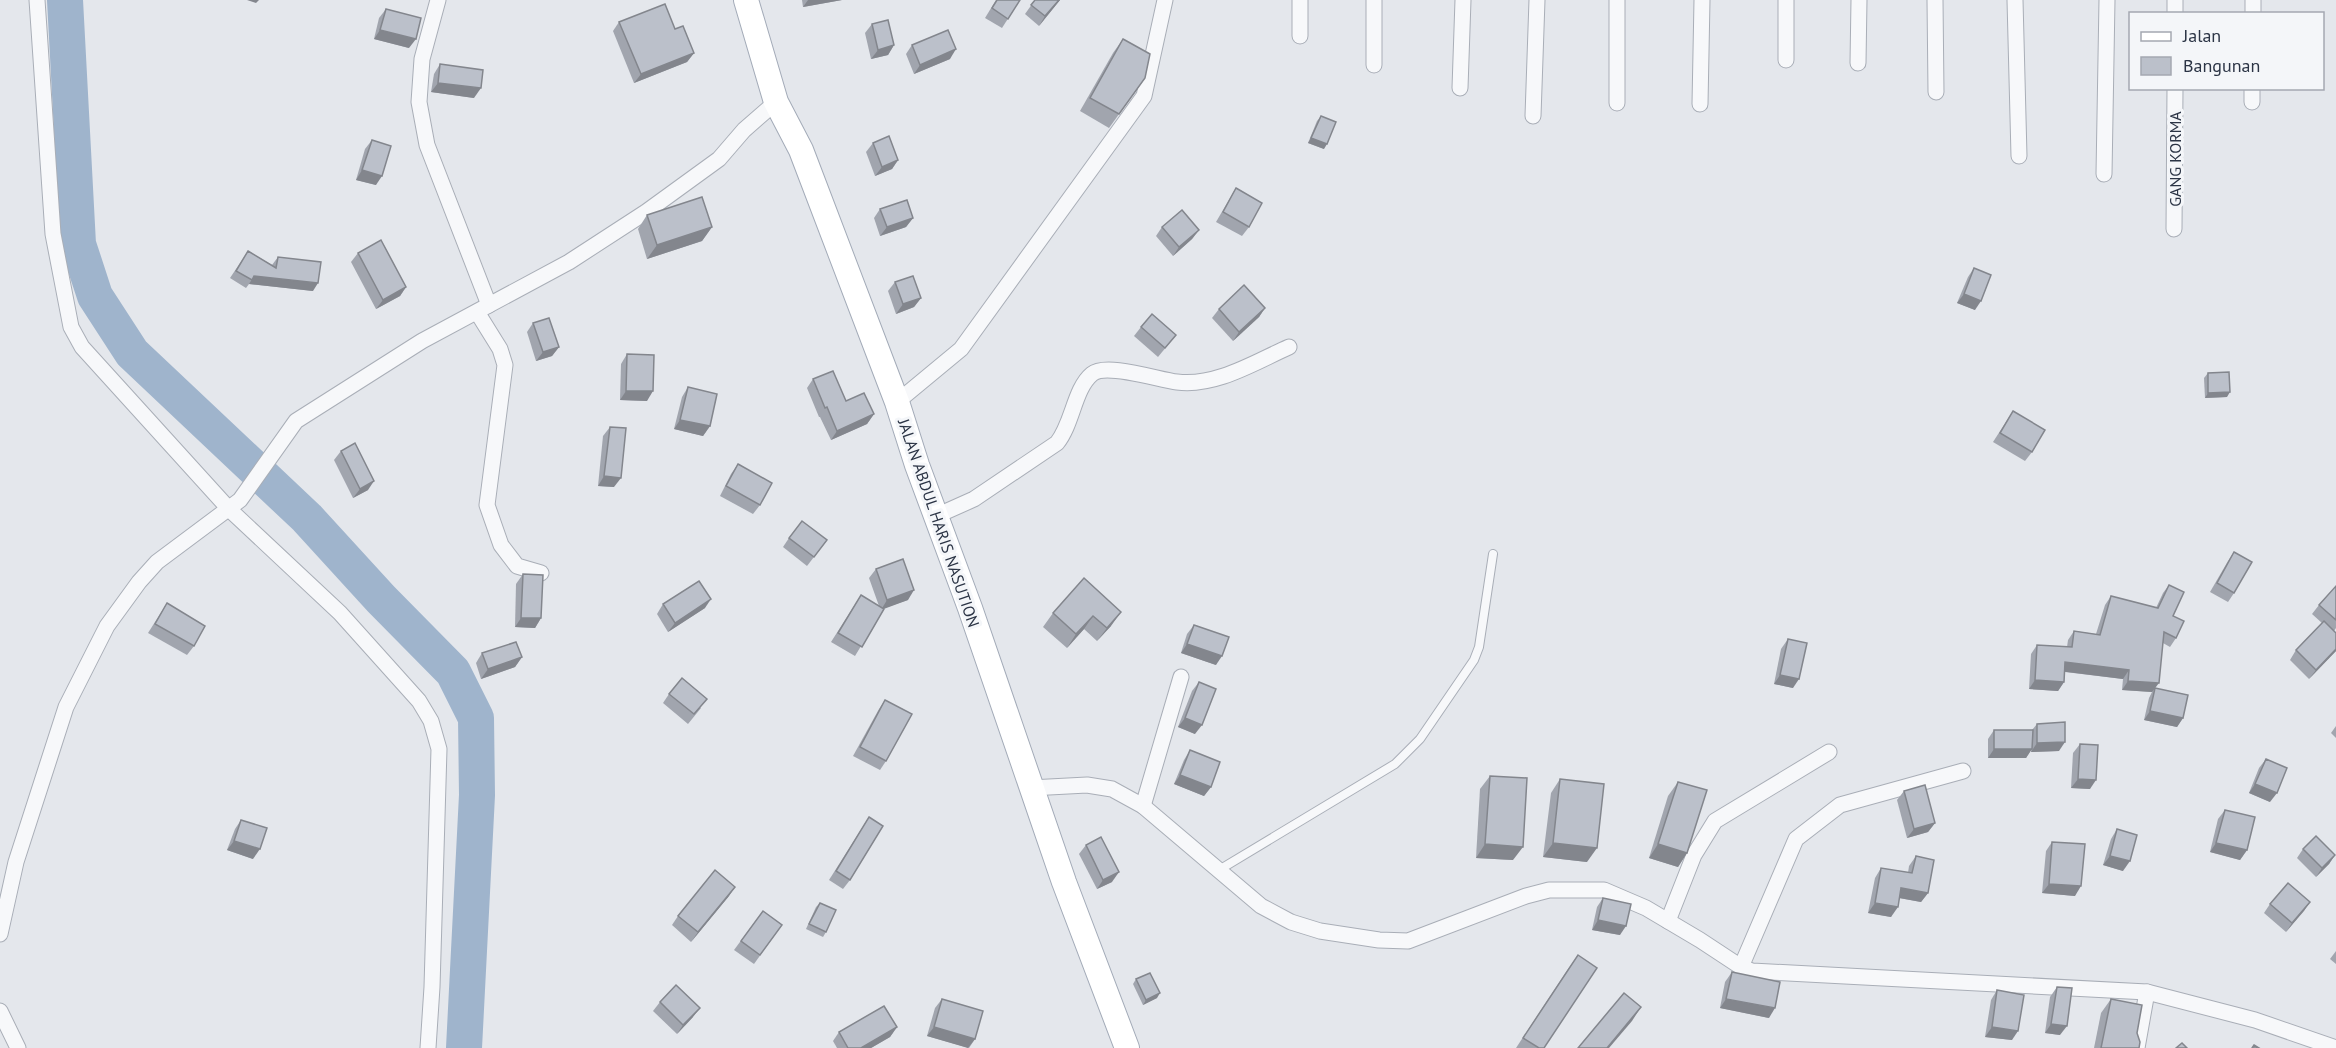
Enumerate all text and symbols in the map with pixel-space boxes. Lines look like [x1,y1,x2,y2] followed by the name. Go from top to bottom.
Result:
[2129,12,2324,90] legend
[2182,24,2221,47] text: Jalan
[2183,54,2260,77] text: Bangunan
[2165,111,2185,207] street label: GANG KORMA
[894,415,984,630] street label: JALAN ABDUL HARIS NASUTION

